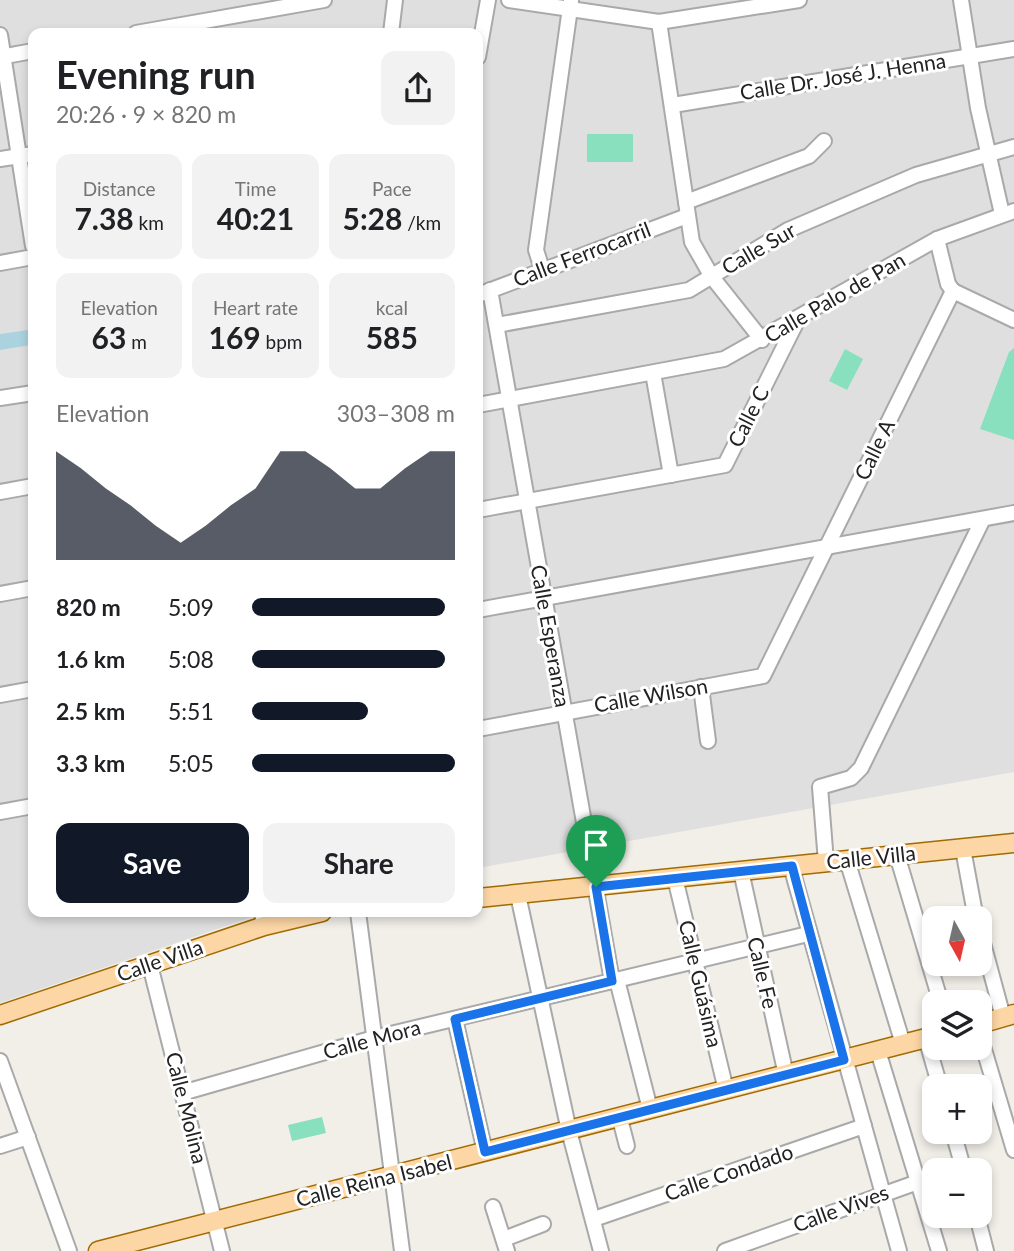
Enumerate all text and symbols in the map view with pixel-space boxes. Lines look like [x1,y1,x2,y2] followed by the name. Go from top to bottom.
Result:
[738,47,948,104] street label: Calle Dr. José J. Henna
[56,51,256,97] text: Evening run
[381,51,455,125] button: share
[56,100,236,128] text: 20:26 · 9 × 820 m
[83,177,156,200] text: Distance
[235,177,276,200] text: Time
[372,177,412,200] text: Pace
[74,200,134,236] text: 7.38
[217,200,294,236] text: 40:21
[342,200,402,236] text: 5:28
[134,211,164,234] text: km
[402,211,441,234] text: /km
[509,216,654,291] street label: Calle Ferrocarril
[717,216,800,279] street label: Calle Sur
[759,246,909,347] street label: Calle Palo de Pan
[81,296,158,319] text: Elevation
[213,296,298,319] text: Heart rate
[376,296,408,319] text: kcal
[92,319,126,355] text: 63
[209,319,261,355] text: 169
[366,319,418,355] text: 585
[126,330,147,353] text: m
[261,330,302,353] text: bpm
[722,382,774,451] street label: Calle C
[56,399,149,427] text: Elevation
[337,399,455,427] text: 303–308 m
[848,414,899,484] street label: Calle A
[527,563,576,709] street label: Calle Esperanza
[56,593,121,621] text: 820 m
[168,593,214,621] text: 5:09
[56,645,125,673] text: 1.6 km
[168,645,214,673] text: 5:08
[592,672,710,717] street label: Calle Wilson
[56,697,125,725] text: 2.5 km
[168,697,214,725] text: 5:51
[56,749,125,777] text: 3.3 km
[168,749,214,777] text: 5:05
[566,815,626,887] pin
[56,823,249,903] button: Save
[263,823,455,903] button: Share
[577,826,615,864] icon: arrive
[825,839,917,874] street label: Calle Villa
[922,906,992,976] north arrow
[922,906,992,1228] map controls
[675,918,728,1050] street label: Calle Guásima
[113,933,206,986] street label: Calle Villa
[743,934,784,1011] street label: Calle Fe
[922,990,992,1060] button: layers
[320,1014,423,1064] street label: Calle Mora
[162,1049,213,1166] street label: Calle Molina
[922,1074,992,1144] button: +
[661,1138,796,1205] street label: Calle Condado
[293,1148,454,1211] street label: Calle Reina Isabel
[922,1158,992,1228] button: −
[789,1179,892,1236] street label: Calle Vives

